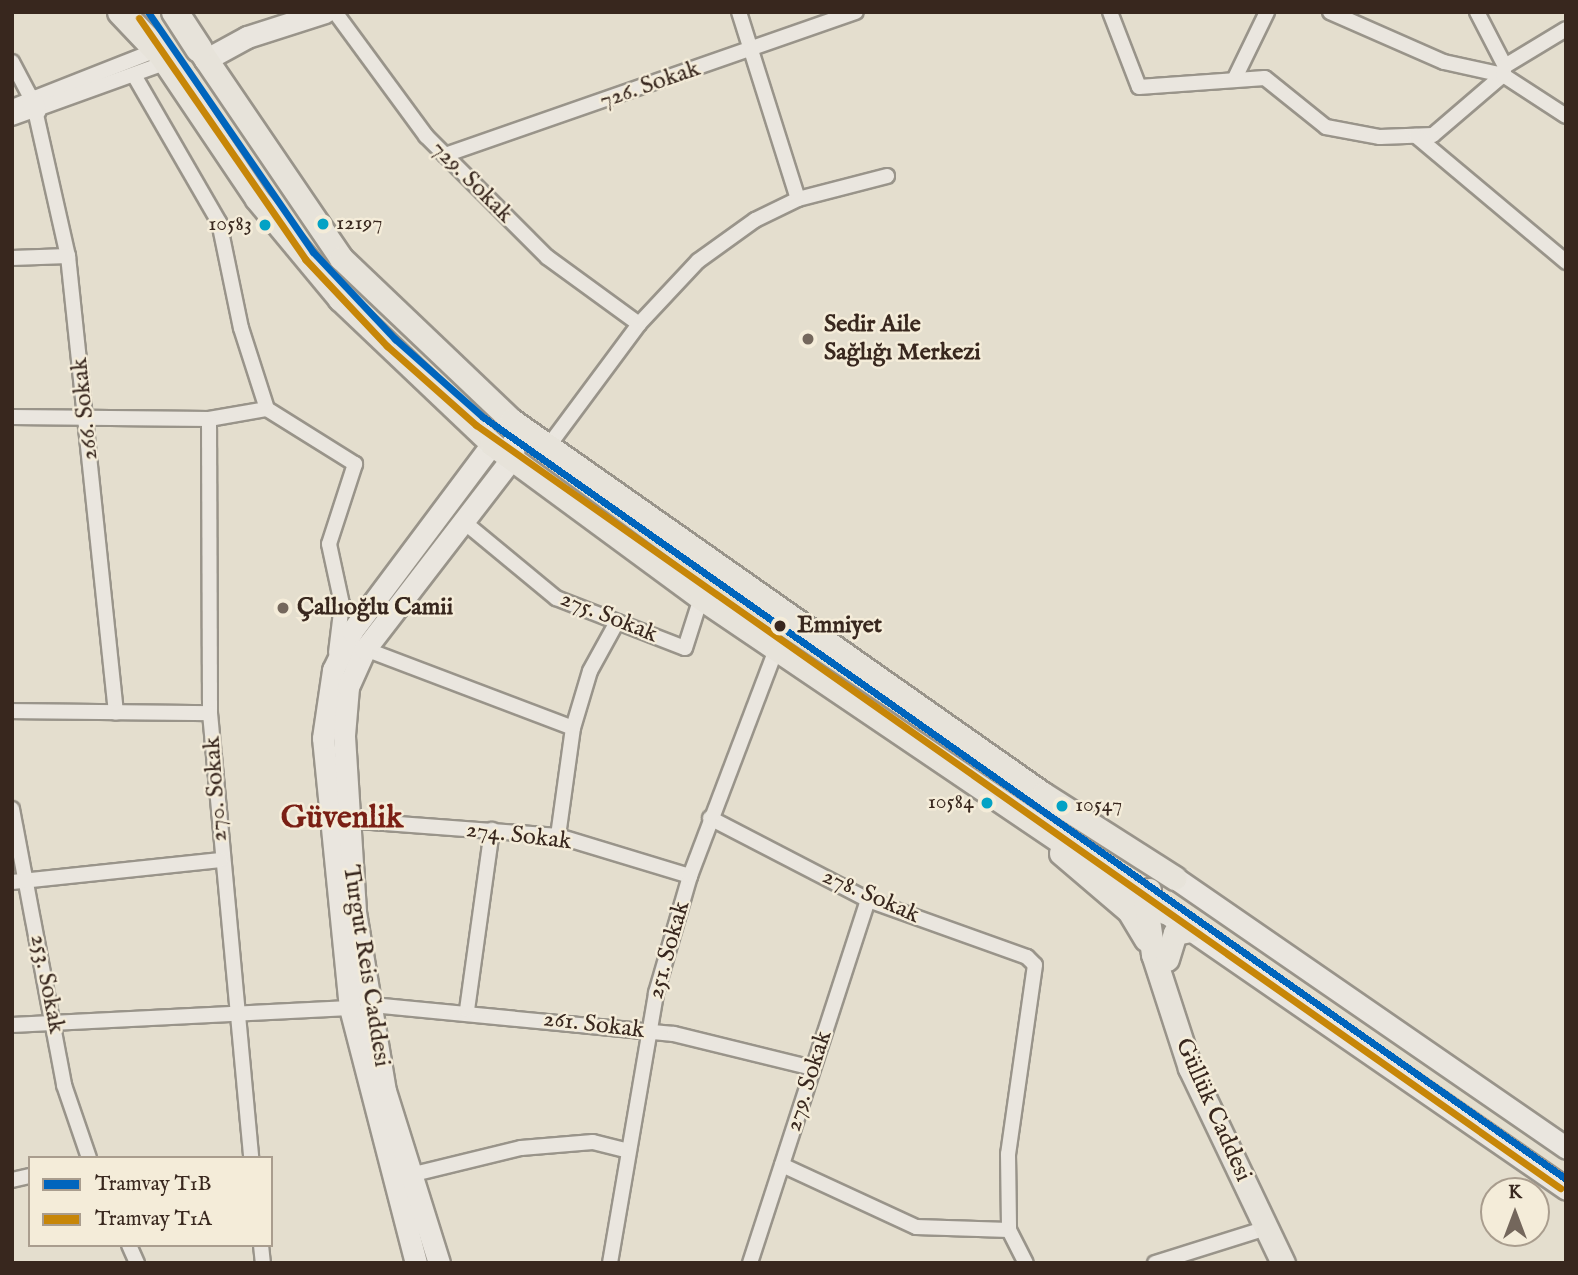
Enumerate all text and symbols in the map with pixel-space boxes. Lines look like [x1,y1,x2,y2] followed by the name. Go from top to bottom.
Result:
[596,54,704,116] street label: 726. Sokak
[425,135,519,229] street label: 729. Sokak
[336,211,383,237] place label: 12197
[208,212,252,238] place label: 10583
[316,217,330,231] marker: 12197
[258,218,272,232] marker: 10583
[824,311,981,367] place label: Sedir Aile Sağlığı Merkezi
[798,329,818,349] marker: Sedir Aile Sağlığı Merkezi
[65,356,105,462] street label: 266. Sokak
[556,584,662,650] street label: 275. Sokak
[297,594,453,622] place label: Çallıoğlu Camii
[275,600,291,616] marker: Çallıoğlu Camii
[797,612,882,640] place label: Emniyet
[769,615,791,637] marker: Emniyet
[198,735,234,843] street label: 270. Sokak
[928,790,974,816] place label: 10584
[1075,793,1122,819] place label: 10547
[980,796,994,810] marker: 10584
[1055,799,1069,813] marker: 10547
[281,800,403,838] district label: Güvenlik
[465,815,573,857] street label: 274. Sokak
[818,862,924,930] street label: 278. Sokak
[336,863,396,1069] street label: Turgut Reis Caddesi
[641,898,697,1002] street label: 251. Sokak
[23,932,71,1036] street label: 253. Sokak
[542,1005,646,1045] street label: 261. Sokak
[779,1027,839,1135] street label: 279. Sokak
[1169,1034,1257,1186] street label: Güllük Caddesi
[28,1156,273,1247] legend
[95,1171,211,1198] text: Tramvay T1B
[1480,1177,1550,1247] north arrow
[1508,1181,1522,1205] text: K
[95,1206,212,1233] text: Tramvay T1A

